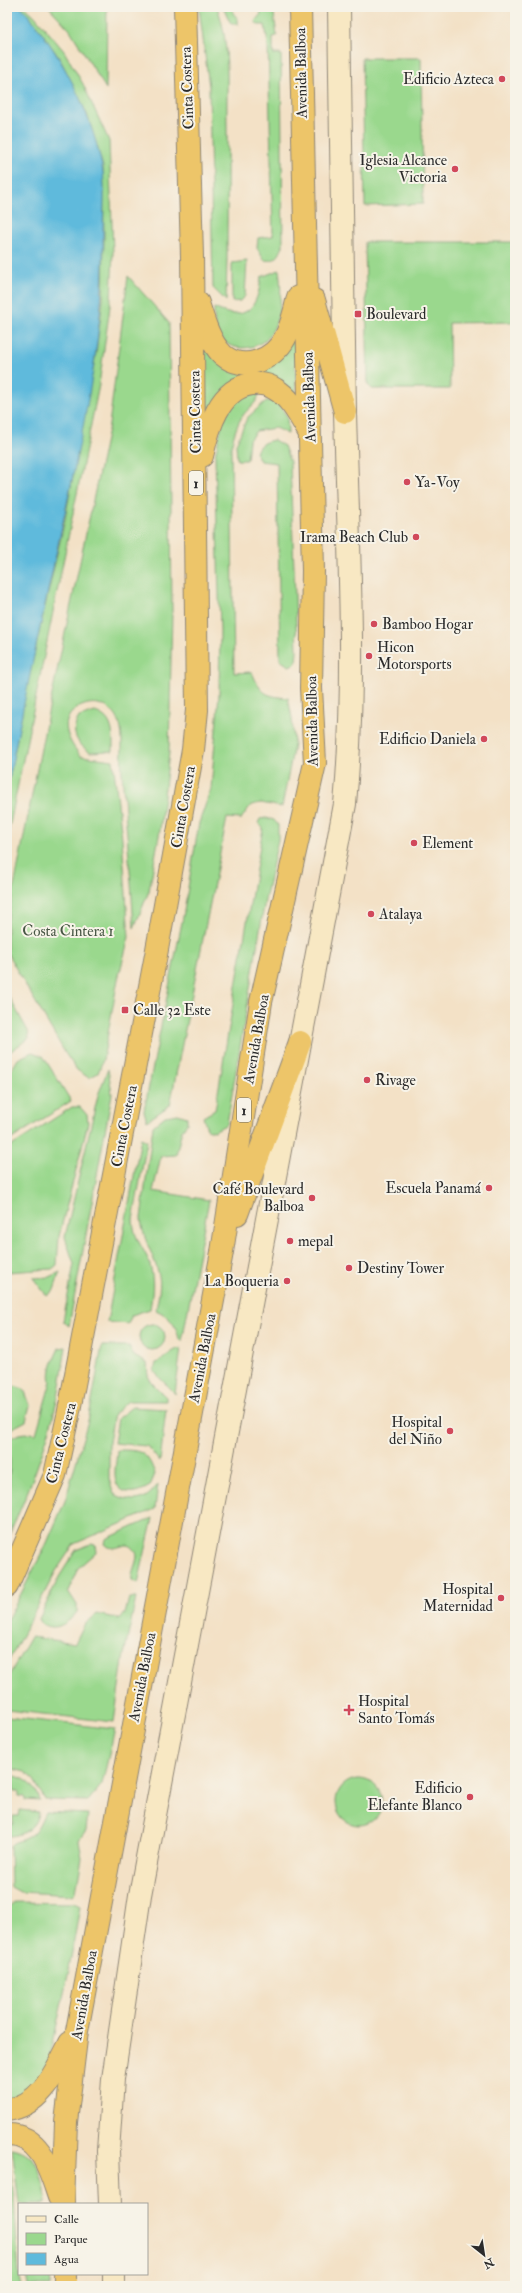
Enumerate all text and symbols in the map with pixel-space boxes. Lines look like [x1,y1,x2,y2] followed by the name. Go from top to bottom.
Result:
[291,27,312,119] street label: Avenida Balboa
[177,45,198,130] street label: Cinta Costera
[403,70,495,89] place label: Edificio Azteca
[497,74,507,84] marker: Edificio Azteca
[360,151,448,187] place label: Iglesia Alcance Victoria
[450,164,460,174] marker: Iglesia Alcance Victoria
[366,305,427,324] place label: Boulevard
[353,309,363,319] marker: Boulevard
[298,351,321,444] street label: Avenida Balboa
[185,370,206,454] street label: Cinta Costera
[189,471,203,495] road number: 1
[415,473,460,492] place label: Ya-Voy
[402,477,412,487] marker: Ya-Voy
[300,528,408,547] place label: Irama Beach Club
[411,532,421,542] marker: Irama Beach Club
[382,615,473,634] place label: Bamboo Hogar
[369,619,379,629] marker: Bamboo Hogar
[377,638,452,675] place label: Hicon Motorsports
[364,651,374,661] marker: Hicon Motorsports
[302,675,323,767] street label: Avenida Balboa
[379,730,477,749] place label: Edificio Daniela
[479,734,489,744] marker: Edificio Daniela
[167,764,200,850] street label: Cinta Costera
[422,834,473,853] place label: Element
[409,838,419,848] marker: Element
[378,905,423,924] place label: Atalaya
[366,909,376,919] marker: Atalaya
[22,922,114,941] park label: Costa Cintera 1
[239,992,274,1086] street label: Avenida Balboa
[133,1001,211,1020] place label: Calle 32 Este
[120,1005,130,1015] marker: Calle 32 Este
[375,1071,416,1090] place label: Rivage
[362,1075,372,1085] marker: Rivage
[107,1083,142,1169] street label: Cinta Costera
[237,1098,251,1122] road number: 1
[386,1179,482,1198] place label: Escuela Panamá
[212,1180,305,1216] place label: Café Boulevard Balboa
[484,1183,494,1193] marker: Escuela Panamá
[307,1193,317,1203] marker: Café Boulevard Balboa
[298,1232,334,1252] place label: mepal
[285,1236,295,1246] marker: mepal
[357,1259,445,1278] place label: Destiny Tower
[344,1263,354,1273] marker: Destiny Tower
[204,1272,280,1291] place label: La Boqueria
[282,1276,292,1286] marker: La Boqueria
[184,1311,221,1405] street label: Avenida Balboa
[42,1400,81,1486] street label: Cinta Costera
[389,1413,442,1449] place label: Hospital del Niño
[445,1426,455,1436] marker: Hospital del Niño
[423,1580,494,1616] place label: Hospital Maternidad
[496,1593,506,1603] marker: Hospital Maternidad
[124,1630,161,1724] street label: Avenida Balboa
[358,1692,435,1728] place label: Hospital Santo Tomás
[343,1704,355,1716] marker: Hospital Santo Tomás
[367,1779,462,1815] place label: Edificio Elefante Blanco
[465,1792,475,1802] marker: Edificio Elefante Blanco
[67,1948,102,2042] street label: Avenida Balboa
[18,2203,148,2275] legend
[54,2212,79,2227] text: Calle
[54,2232,88,2247] text: Parque
[464,2235,504,2275] north arrow
[53,2252,80,2267] text: Agua
[480,2255,497,2272] text: N

